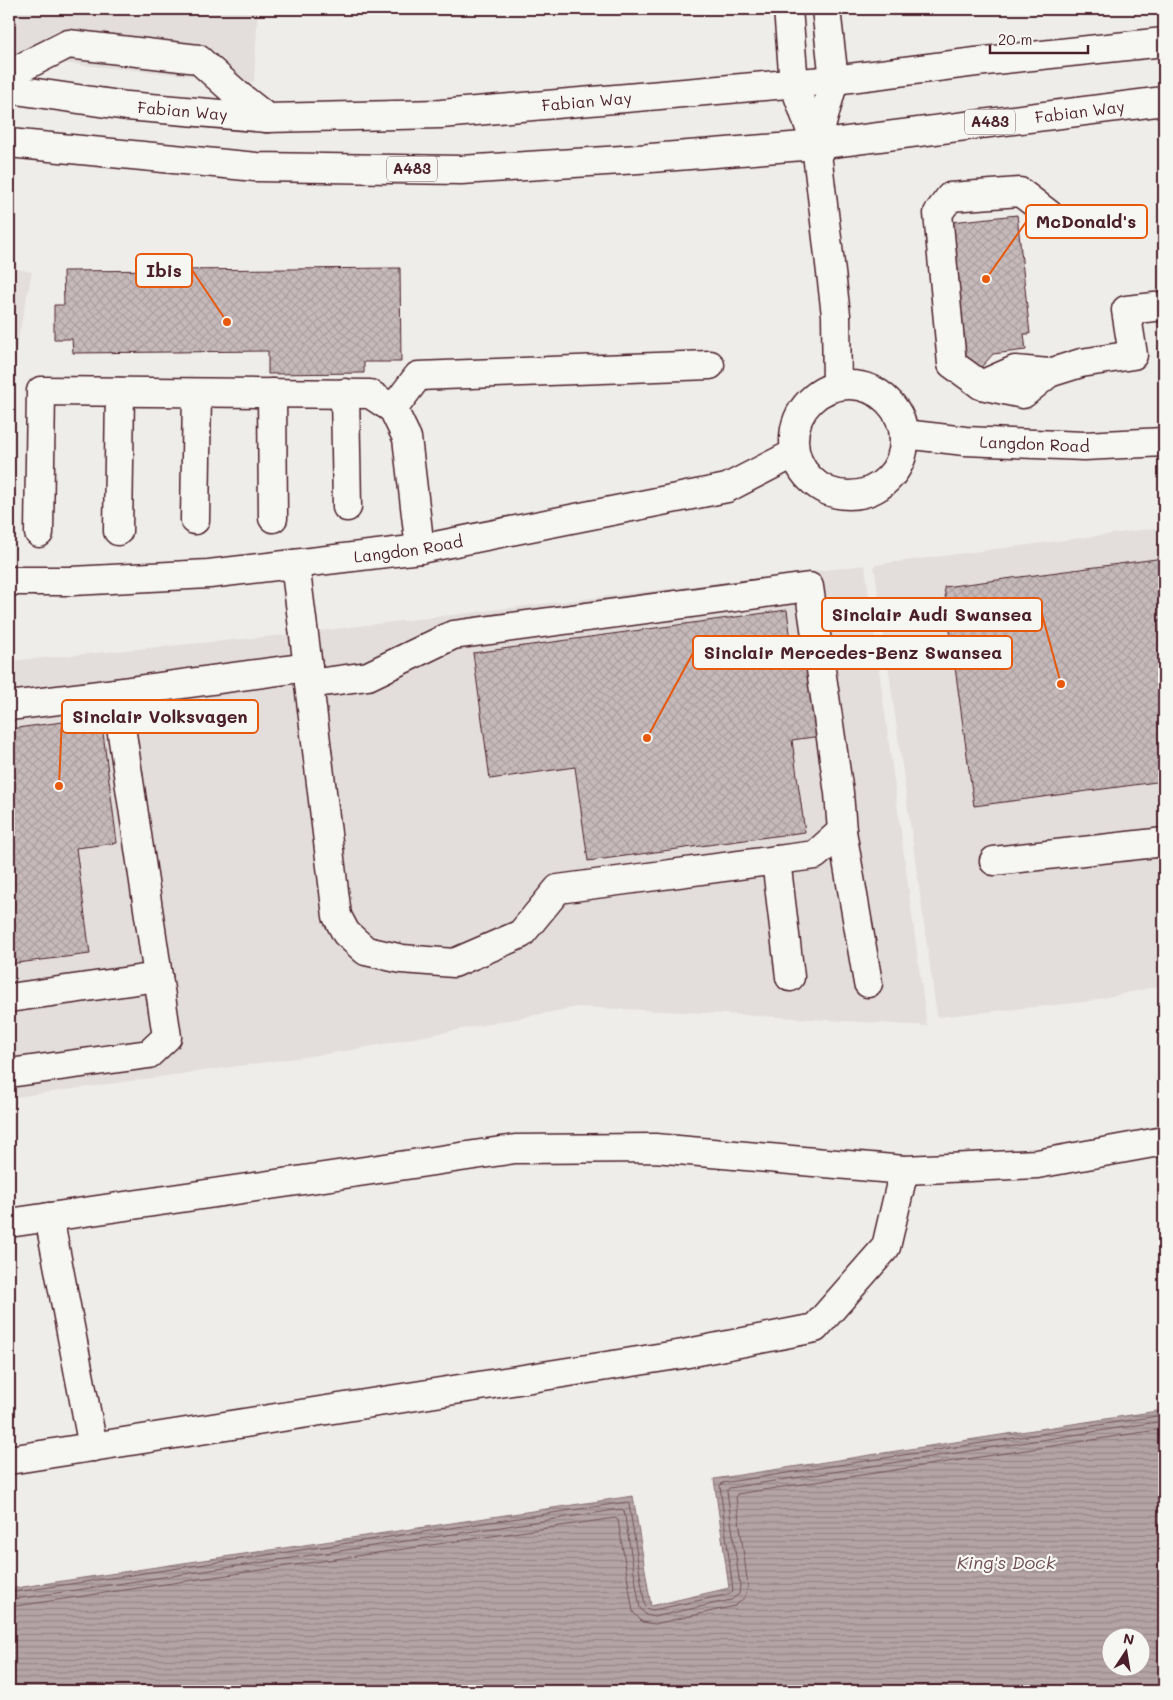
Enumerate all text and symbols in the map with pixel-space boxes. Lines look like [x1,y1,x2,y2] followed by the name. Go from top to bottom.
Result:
[990,22,1088,54] scale bar
[998,29,1032,49] text: 20 m
[541,87,633,115] street label: Fabian Way
[1034,95,1126,127] street label: Fabian Way
[137,96,229,125] street label: Fabian Way
[965,110,1015,134] road number: A483
[387,156,437,182] road number: A483
[1026,205,1147,238] callout: McDonald's
[1036,209,1136,233] text: McDonald's
[136,254,192,287] callout: Ibis
[146,258,182,282] text: Ibis
[979,431,1090,456] street label: Langdon Road
[352,530,465,567] street label: Langdon Road
[822,598,1042,631] callout: Sinclair Audi Swansea
[832,602,1032,626] text: Sinclair Audi Swansea
[693,636,1012,669] callout: Sinclair Mercedes-Benz Swansea
[704,640,1002,664] text: Sinclair Mercedes-Benz Swansea
[62,700,258,733] callout: Sinclair Volksvagen
[72,704,248,728] text: Sinclair Volksvagen
[957,1550,1056,1574] water label: King's Dock
[1100,1628,1150,1678] north arrow
[1122,1628,1136,1649] text: N

